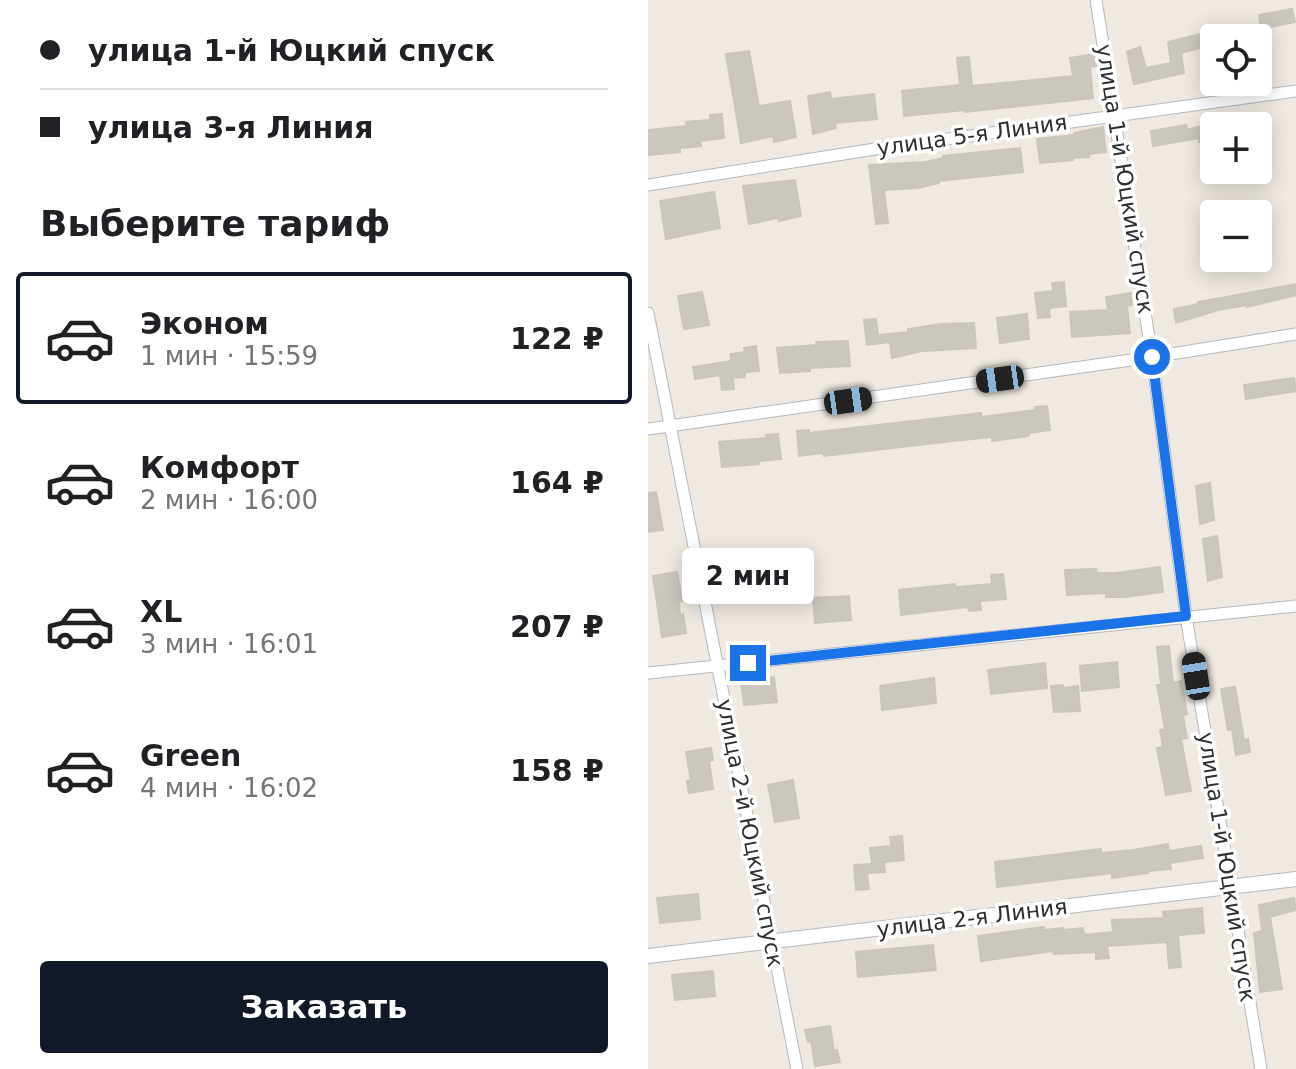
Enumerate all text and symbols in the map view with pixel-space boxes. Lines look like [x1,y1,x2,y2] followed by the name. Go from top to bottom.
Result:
[1200,24,1272,272] map controls
[1200,24,1272,96] button: locate
[88,33,495,68] text: улица 1-й Юцкий спуск
[1091,42,1159,316] street label: улица 1-й Юцкий спуск
[875,109,1069,161] street label: улица 5-я Линия
[88,110,373,145] text: улица 3-я Линия
[1200,112,1272,184] button: +
[1200,200,1272,272] button: −
[40,203,390,244] text: Выберите тариф
[44,302,116,374] icon: car
[140,306,269,341] text: Эконом
[510,321,604,356] text: 122 ₽
[1134,339,1170,375] route start
[140,341,318,371] text: 1 мин · 15:59
[975,364,1025,394] car
[823,386,873,416] car
[44,446,116,518] icon: car
[140,450,299,485] text: Комфорт
[510,465,604,500] text: 164 ₽
[140,485,318,515] text: 2 мин · 16:00
[682,547,814,603] callout: 2 мин
[706,561,790,591] text: 2 мин
[44,590,116,662] icon: car
[140,594,182,629] text: XL
[510,609,604,644] text: 207 ₽
[140,629,318,659] text: 3 мин · 16:01
[730,645,766,681] route end
[1180,650,1212,702] car
[712,697,788,969] street label: улица 2-й Юцкий спуск
[1193,730,1261,1004] street label: улица 1-й Юцкий спуск
[44,734,116,806] icon: car
[140,738,241,773] text: Green
[510,753,604,788] text: 158 ₽
[140,773,318,803] text: 4 мин · 16:02
[875,894,1069,942] street label: улица 2-я Линия
[40,961,608,1053] button: Заказать

